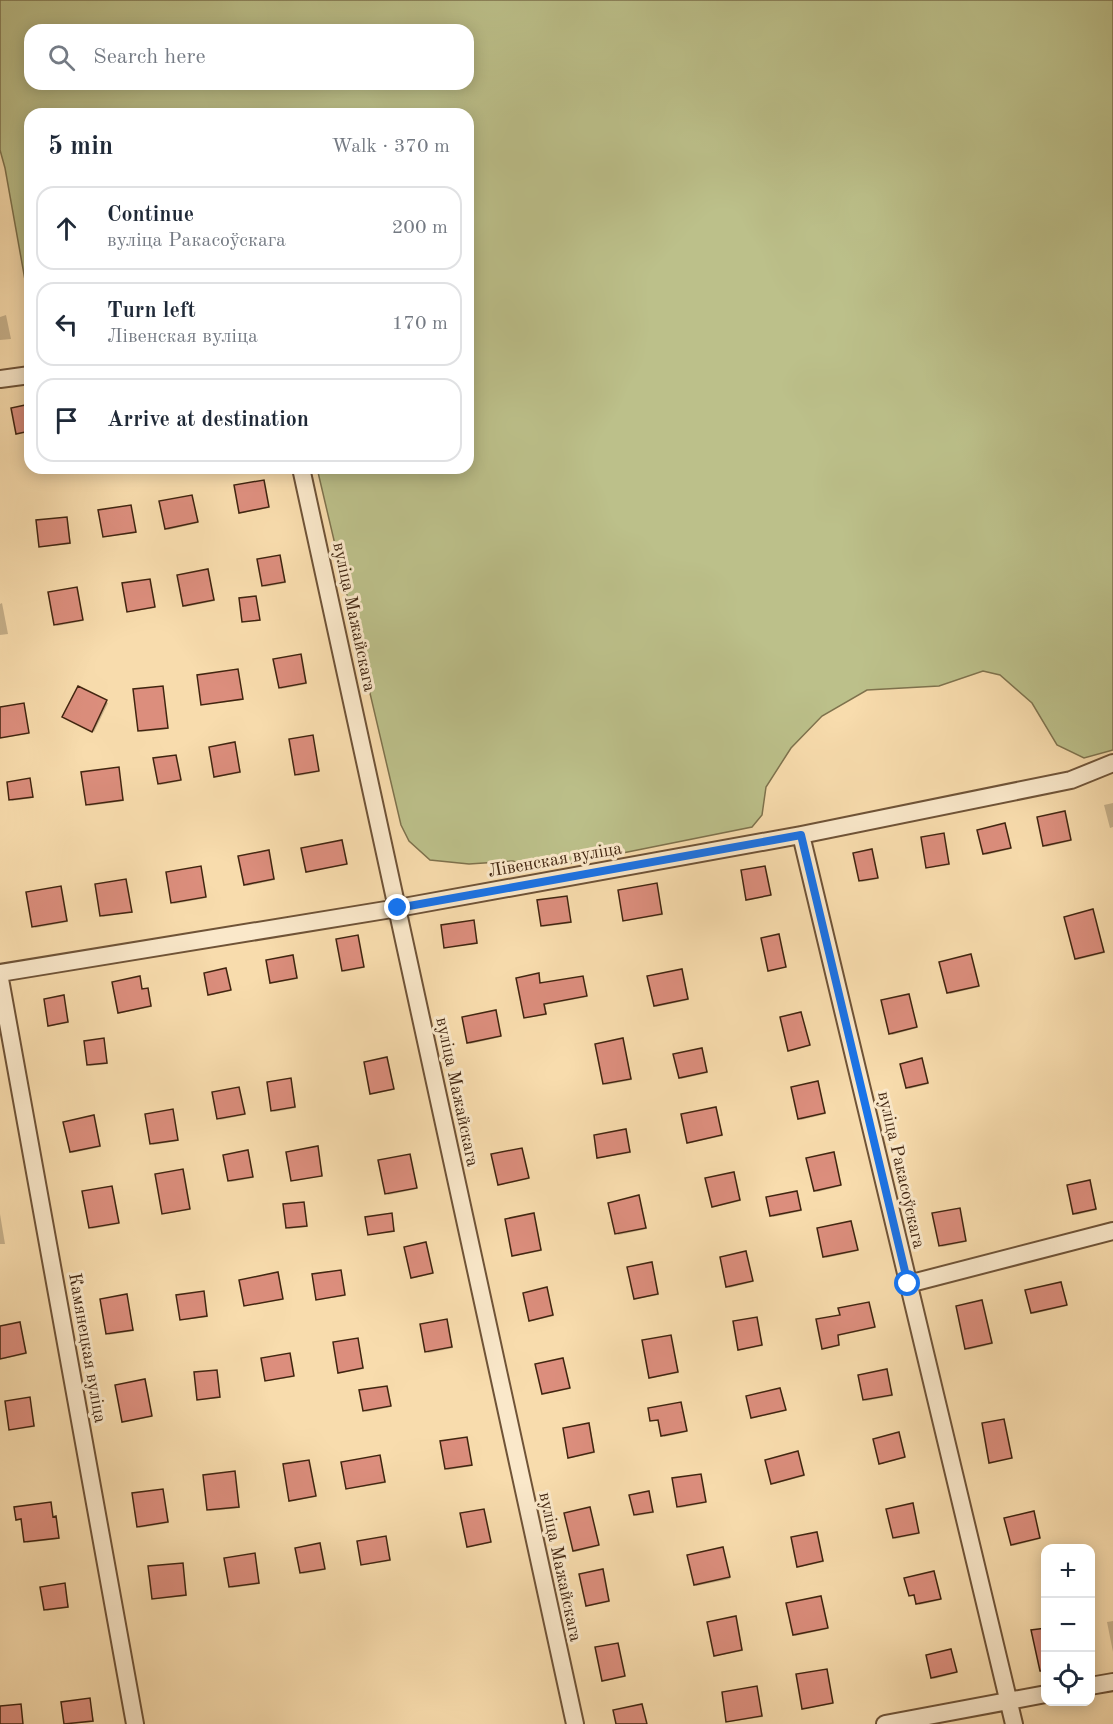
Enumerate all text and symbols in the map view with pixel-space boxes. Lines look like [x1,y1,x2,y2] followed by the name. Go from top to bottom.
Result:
[24,24,474,90] search box
[45,41,78,74] icon: search
[93,46,206,68] text: Search here
[48,134,113,160] text: 5 min
[331,137,450,157] text: Walk · 370 m
[107,204,194,226] text: Continue
[50,212,83,245] icon: ahead
[392,218,448,238] text: 200 m
[107,231,286,251] text: вуліца Ракасоўскага
[107,300,196,322] text: Turn left
[50,308,83,341] icon: left
[392,314,448,334] text: 170 m
[107,327,258,347] text: Лівенская вуліца
[50,404,83,437] icon: arrive
[107,409,309,431] text: Arrive at destination
[329,541,379,693] street label: вуліца Мажайскага
[487,839,623,881] street label: Лівенская вуліца
[384,894,410,920] route end
[432,1016,482,1168] street label: вуліца Мажайскага
[874,1090,928,1251] street label: вуліца Ракасоўскага
[894,1270,920,1296] route start
[65,1272,109,1424] street label: Камянецкая вуліца
[535,1491,585,1643] street label: вуліца Мажайскага
[1041,1544,1095,1706] map controls
[1041,1544,1095,1598] button: +
[1041,1598,1095,1652] button: −
[1041,1652,1095,1706] button: locate

